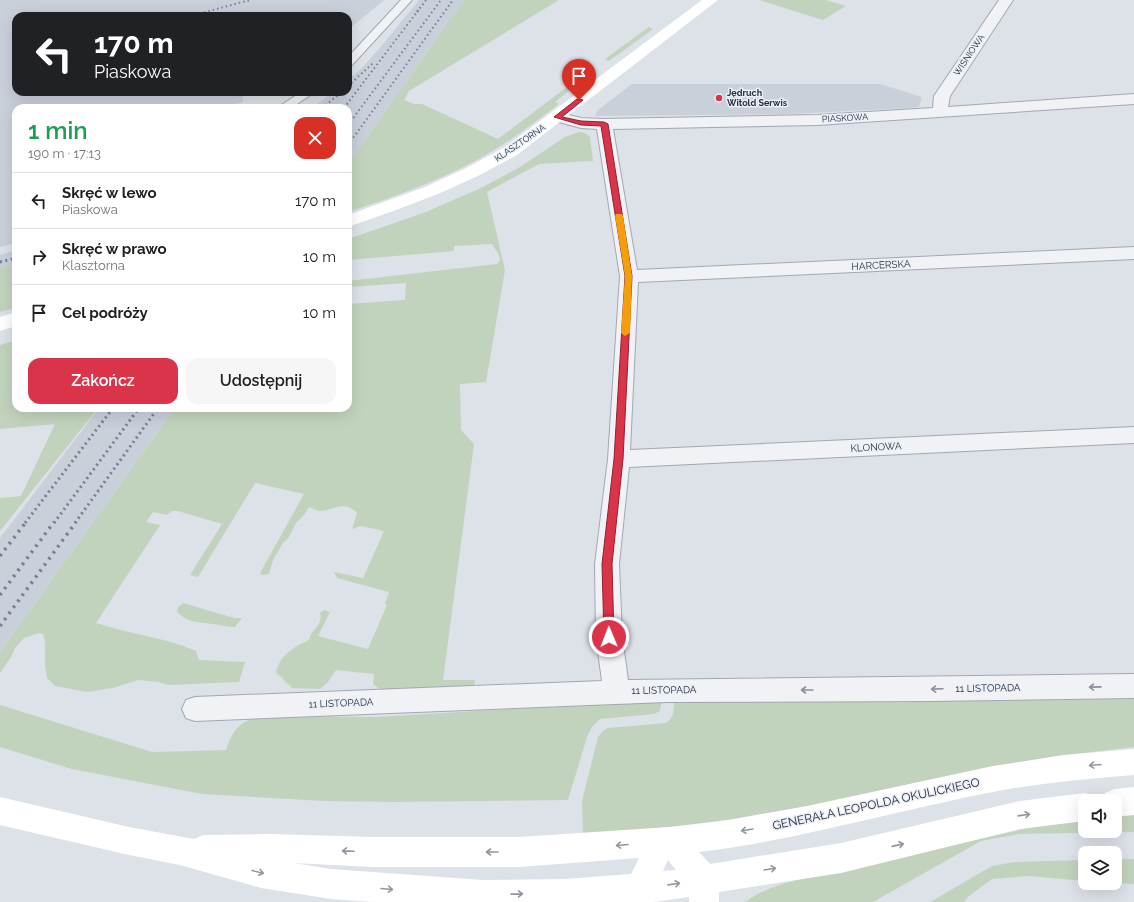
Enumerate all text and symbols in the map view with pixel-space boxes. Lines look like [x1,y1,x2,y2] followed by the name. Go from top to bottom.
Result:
[94,27,174,60] text: 170 m
[28,28,80,80] icon: left
[951,32,987,78] street label: WIŚNIOWA
[562,59,596,100] pin
[94,61,171,82] text: Piaskowa
[568,65,590,87] icon: arrive
[727,88,788,108] place label: Jędruch Witold Serwis
[714,93,724,103] marker: Jędruch Witold Serwis
[822,112,868,124] street label: PIASKOWA
[28,116,88,145] text: 1 min
[294,117,336,159] button: close
[493,122,547,164] street label: KLASZTORNA
[28,146,101,161] text: 190 m · 17:13
[62,184,157,202] text: Skręć w lewo
[28,190,50,212] icon: left
[295,192,336,210] text: 170 m
[62,202,118,217] text: Piaskowa
[62,240,167,258] text: Skręć w prawo
[28,246,50,268] icon: right
[303,248,336,266] text: 10 m
[62,258,125,273] text: Klasztorna
[851,258,911,272] street label: HARCERSKA
[28,302,50,324] icon: arrive
[62,304,148,322] text: Cel podróży
[303,304,336,322] text: 10 m
[28,358,178,404] button: Zakończ
[186,358,336,404] button: Udostępnij
[850,440,902,454] street label: KLONOWA
[588,616,630,658] position arrow
[955,682,1021,694] street label: 11 LISTOPADA
[1089,683,1102,691] one-way arrow
[631,684,697,696] street label: 11 LISTOPADA
[931,685,944,693] one-way arrow
[801,686,814,694] one-way arrow
[308,696,374,710] street label: 11 LISTOPADA
[1089,762,1102,769] one-way arrow
[771,775,981,833] street label: GENERAŁA LEOPOLDA OKULICKIEGO
[1078,794,1122,890] map controls
[1078,794,1122,838] button: sound
[1017,811,1030,819] one-way arrow
[741,826,754,834] one-way arrow
[891,840,904,848] one-way arrow
[616,841,629,849] one-way arrow
[1078,846,1122,890] button: layers
[342,848,355,855] one-way arrow
[486,848,499,856] one-way arrow
[764,865,777,873] one-way arrow
[252,869,265,876] one-way arrow
[668,880,681,888] one-way arrow
[380,885,393,892] one-way arrow
[510,891,523,898] one-way arrow

